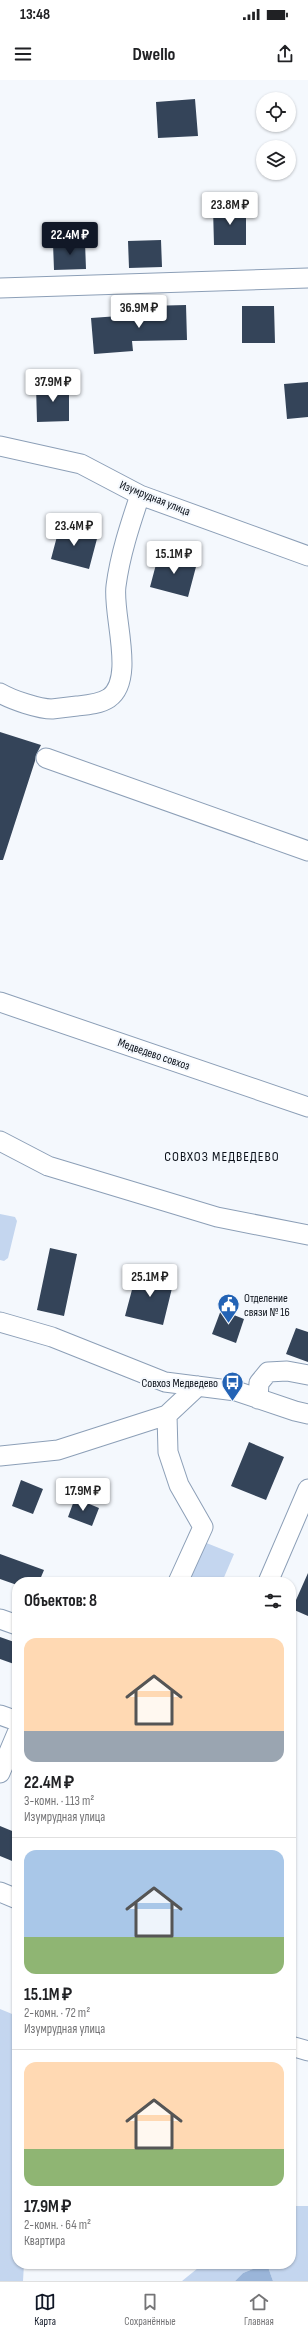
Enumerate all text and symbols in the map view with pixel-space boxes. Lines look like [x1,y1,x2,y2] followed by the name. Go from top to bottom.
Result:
[20,5,50,24] text: 13:48
[12,43,34,65] icon: menu
[274,43,296,65] icon: share
[133,44,175,65] text: Dwello
[256,92,296,180] map controls
[256,92,296,132] button: locate
[256,140,296,180] button: layers
[193,192,267,226] pin: 23.8M ₽
[211,197,249,213] text: 23.8M ₽
[33,222,107,256] pin: 22.4M ₽
[51,227,89,243] text: 22.4M ₽
[102,295,176,329] pin: 36.9M ₽
[120,300,158,316] text: 36.9M ₽
[16,369,90,403] pin: 37.9M ₽
[34,374,72,390] text: 37.9M ₽
[117,477,193,520] street label: Изумрудная улица
[37,513,111,547] pin: 23.4M ₽
[55,518,93,534] text: 23.4M ₽
[137,541,211,575] pin: 15.1M ₽
[156,546,192,562] text: 15.1M ₽
[116,1035,192,1074] street label: Медведево совхоз
[164,1148,280,1165] district label: СОВХОЗ МЕДВЕДЕВО
[113,1264,187,1298] pin: 25.1M ₽
[131,1269,169,1285] text: 25.1M ₽
[244,1291,290,1320] place label: Отделение связи № 16
[216,1292,242,1325] public building icon: Отделение связи № 16
[220,1370,246,1403] bus stop icon: Совхоз Медведево
[142,1376,218,1391] place label: Совхоз Медведево
[46,1478,120,1512] pin: 17.9M ₽
[65,1483,101,1499] text: 17.9M ₽
[262,1590,284,1612] icon: filters
[24,1591,97,1611] text: Объектов: 8
[118,1664,190,1736] icon: home
[24,1773,74,1793] text: 22.4M ₽
[24,1793,94,1809] text: 3-комн. · 113 m²
[24,1809,105,1825] text: Изумрудная улица
[118,1876,190,1948] icon: home
[24,1985,72,2005] text: 15.1M ₽
[24,2005,90,2021] text: 2-комн. · 72 m²
[24,2021,105,2037] text: Изумрудная улица
[118,2088,190,2160] icon: home
[24,2197,71,2217] text: 17.9M ₽
[24,2217,91,2233] text: 2-комн. · 64 m²
[24,2233,65,2249] text: Квартира
[34,2291,56,2328] tab: Карта
[124,2291,176,2328] tab: Сохранённые
[244,2291,274,2328] tab: Главная

